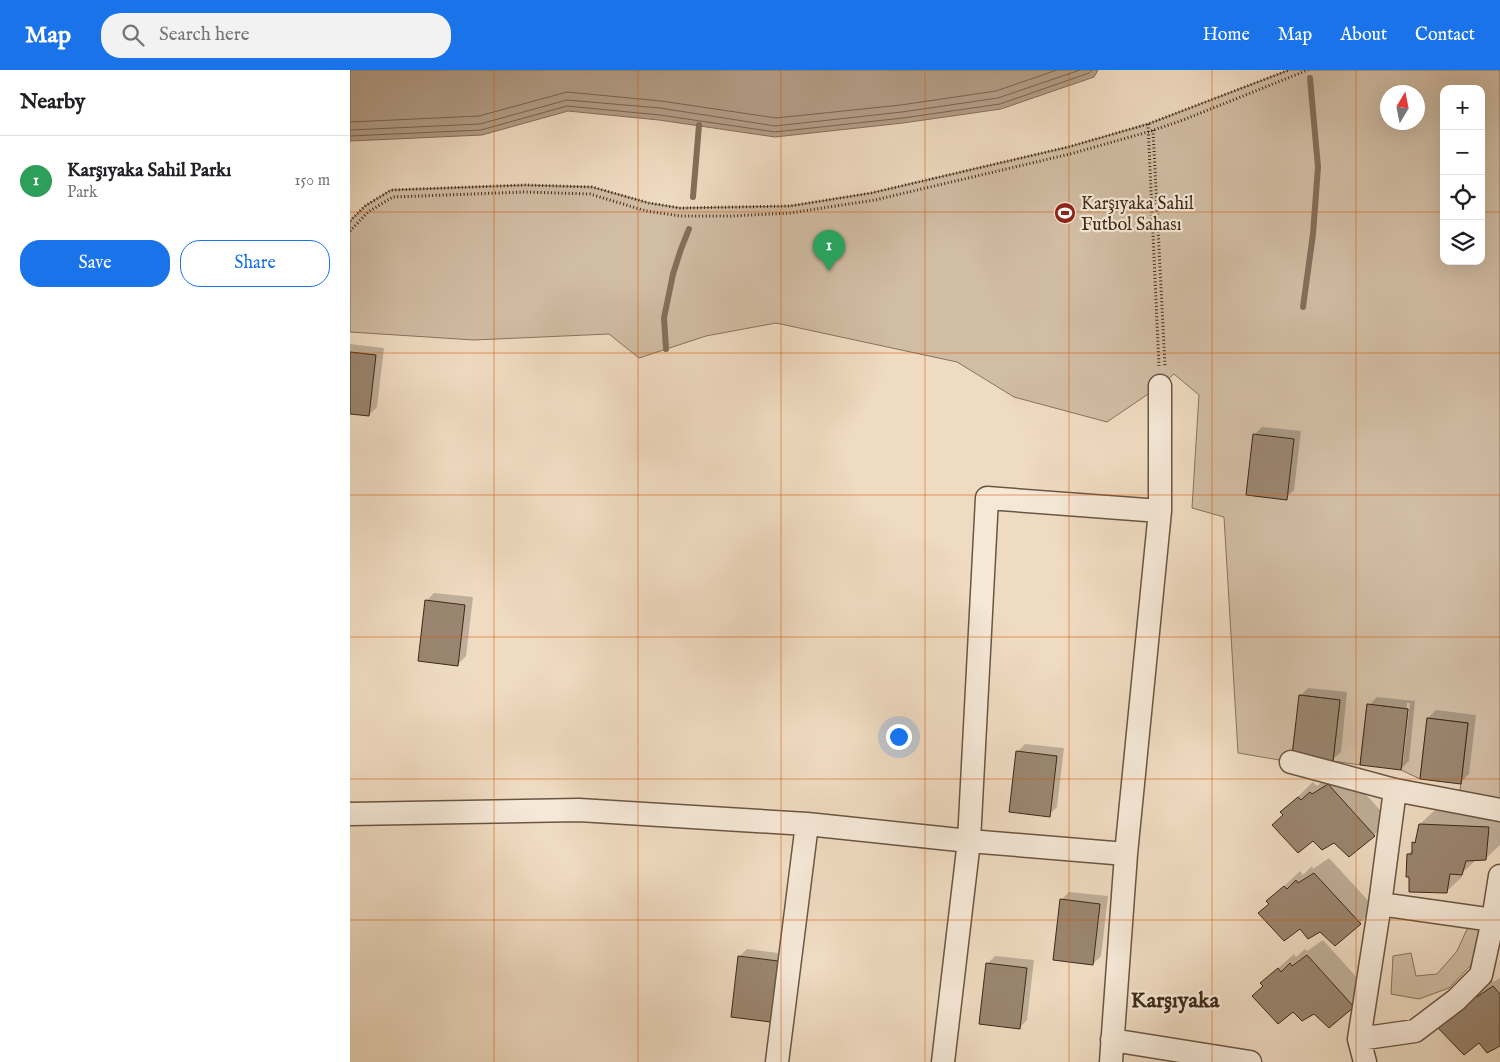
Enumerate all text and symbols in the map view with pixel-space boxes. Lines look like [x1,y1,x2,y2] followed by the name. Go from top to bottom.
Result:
[101,13,451,58] search box
[25,20,71,51] text: Map
[119,21,147,49] icon: search
[159,23,250,47] text: Search here
[1203,24,1250,47] text: Home
[1278,24,1312,47] text: Map
[1340,24,1387,47] text: About
[1415,24,1475,47] text: Contact
[1380,85,1425,130] north arrow
[1440,85,1485,265] map controls
[1440,85,1485,130] button: +
[20,89,85,116] text: Nearby
[1440,130,1485,175] button: −
[67,159,231,183] text: Karşıyaka Sahil Parkı
[33,171,39,191] text: 1
[295,171,330,191] text: 150 m
[1440,175,1485,220] button: locate
[67,183,97,203] text: Park
[1081,193,1194,237] place label: Karşıyaka Sahil Futbol Sahası
[1053,201,1077,225] sports icon: Karşıyaka Sahil Futbol Sahası
[1440,220,1485,265] button: layers
[813,230,845,271] pin: 1
[20,240,170,287] button: Save
[180,240,330,287] button: Share
[886,724,912,750] your location
[1131,987,1220,1015] district label: Karşıyaka

